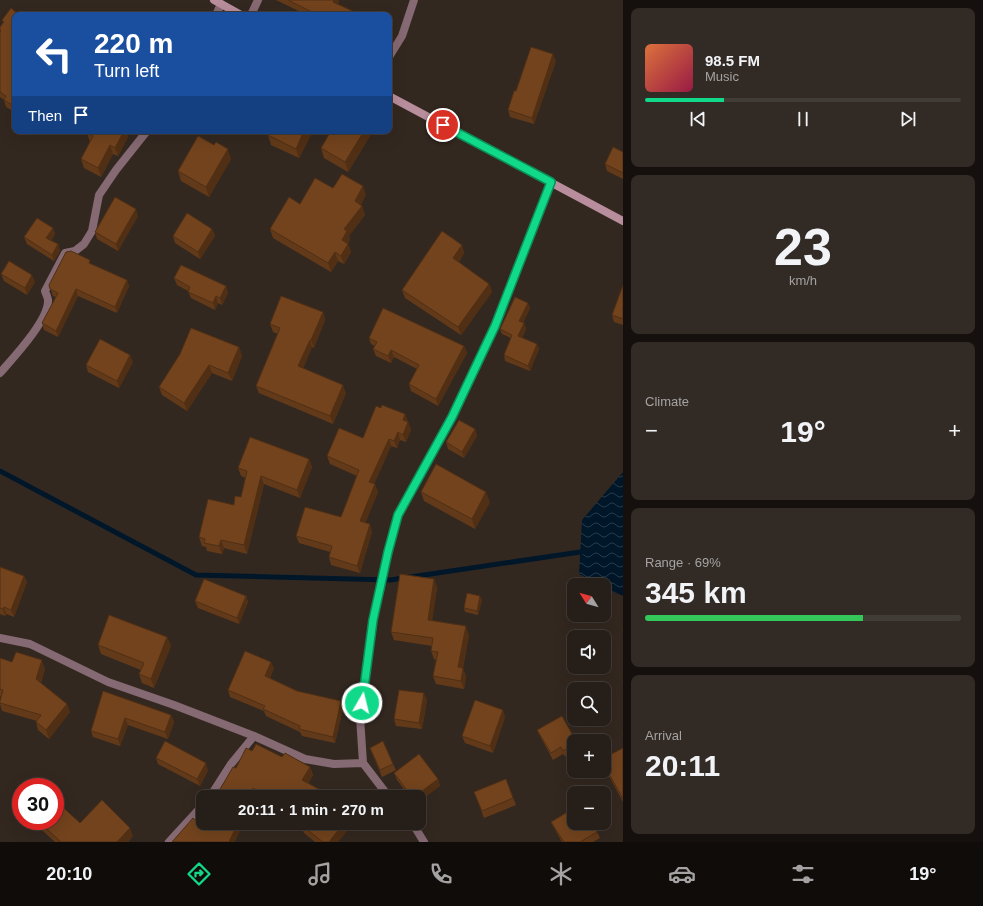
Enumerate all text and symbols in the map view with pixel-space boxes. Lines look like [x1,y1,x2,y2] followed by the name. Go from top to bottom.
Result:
[28,28,80,80] icon: left
[94,28,173,59] text: 220 m
[705,52,760,69] text: 98.5 FM
[94,61,159,81] text: Turn left
[705,69,739,84] text: Music
[70,104,92,126] icon: arrive
[28,107,62,124] text: Then
[426,108,460,142] pin
[687,108,709,130] icon: previous
[792,108,814,130] icon: pause
[897,108,919,130] icon: next
[432,114,454,136] icon: arrive
[774,218,832,276] text: 23
[789,273,817,288] text: km/h
[645,394,689,409] text: Climate
[780,415,826,448] text: 19°
[645,418,658,443] text: −
[948,418,961,443] text: +
[645,555,721,570] text: Range · 69%
[645,576,747,609] text: 345 km
[567,578,611,622] north arrow
[567,578,611,830] map controls
[567,630,611,674] button: sound
[341,682,383,724] position arrow
[567,682,611,726] button: search
[645,728,682,743] text: Arrival
[567,734,611,778] button: +
[645,749,720,782] text: 20:11
[12,778,64,830] speed limit sign: 30
[567,786,611,830] button: −
[238,801,384,818] text: 20:11 · 1 min · 270 m
[185,860,213,888] icon: directions
[306,860,334,888] icon: music
[427,860,455,888] icon: phone
[547,860,575,888] icon: climate
[668,860,696,888] icon: car
[789,860,817,888] icon: filters
[46,864,92,884] text: 20:10
[909,864,937,884] text: 19°

